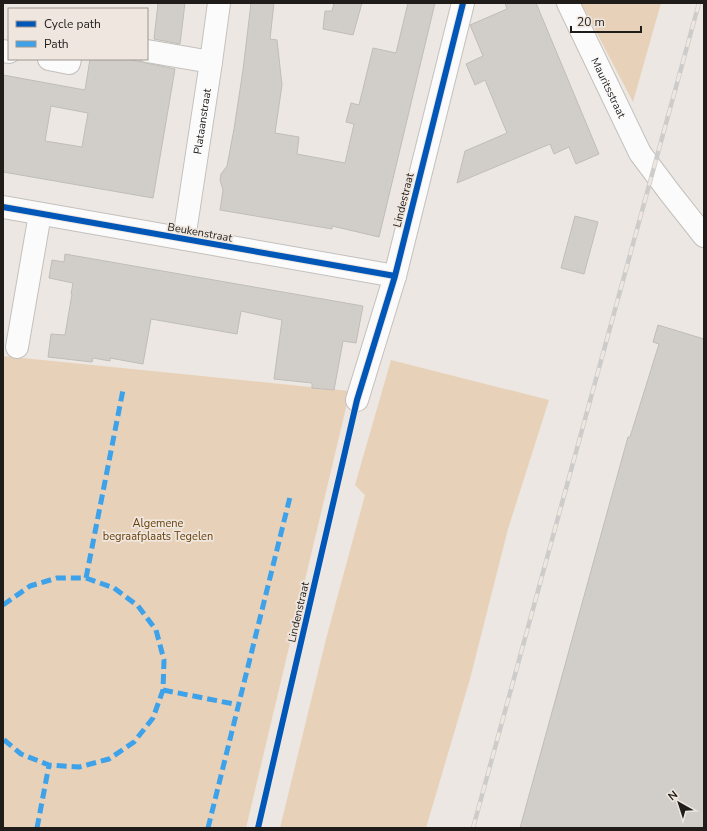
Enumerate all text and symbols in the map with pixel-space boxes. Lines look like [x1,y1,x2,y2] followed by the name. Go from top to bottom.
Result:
[8,8,148,60] legend
[571,8,641,34] scale bar
[577,14,605,30] text: 20 m
[44,16,101,32] text: Cycle path
[44,36,69,52] text: Path
[587,55,629,121] street label: Mauritsstraat
[190,87,215,155] street label: Plataanstraat
[389,171,418,229] street label: Lindestraat
[166,219,234,246] street label: Beukenstraat
[103,516,213,544] park label: Algemene begraafplaats Tegelen
[284,580,313,644] street label: Lindenstraat
[659,783,699,823] north arrow
[665,787,681,804] text: N

